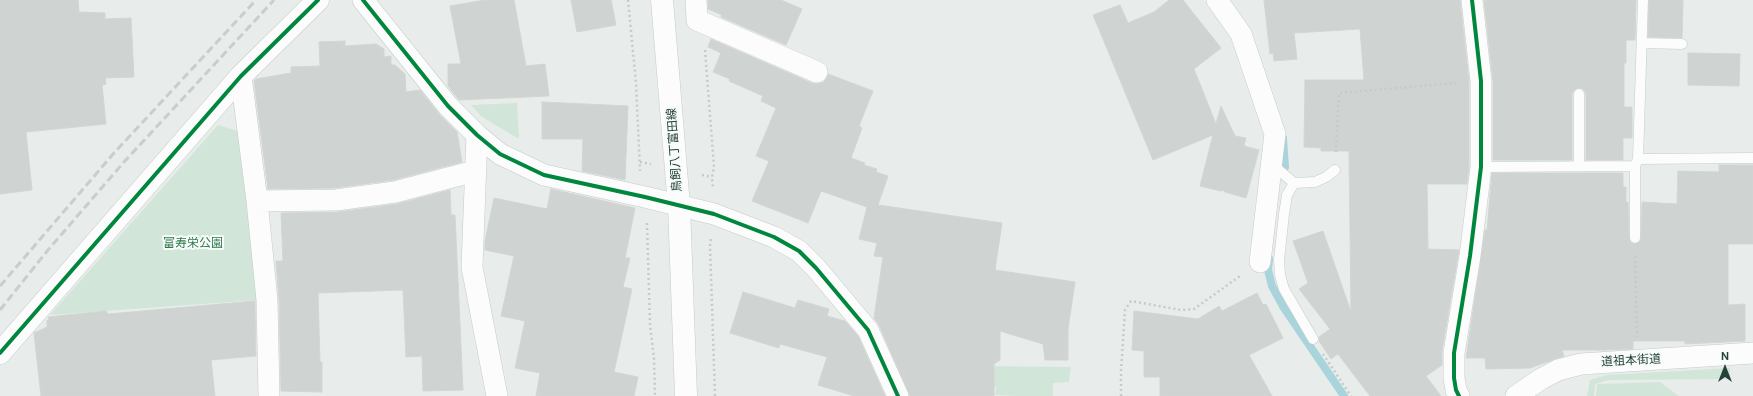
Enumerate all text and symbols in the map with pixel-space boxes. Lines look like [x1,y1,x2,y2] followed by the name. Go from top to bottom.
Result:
[665,108,685,192] street label: 鳥飼八丁富田線
[163,237,223,251] park label: 富寿栄公園
[1705,348,1745,388] north arrow
[1721,349,1729,363] text: N
[1601,352,1661,370] street label: 道祖本街道

